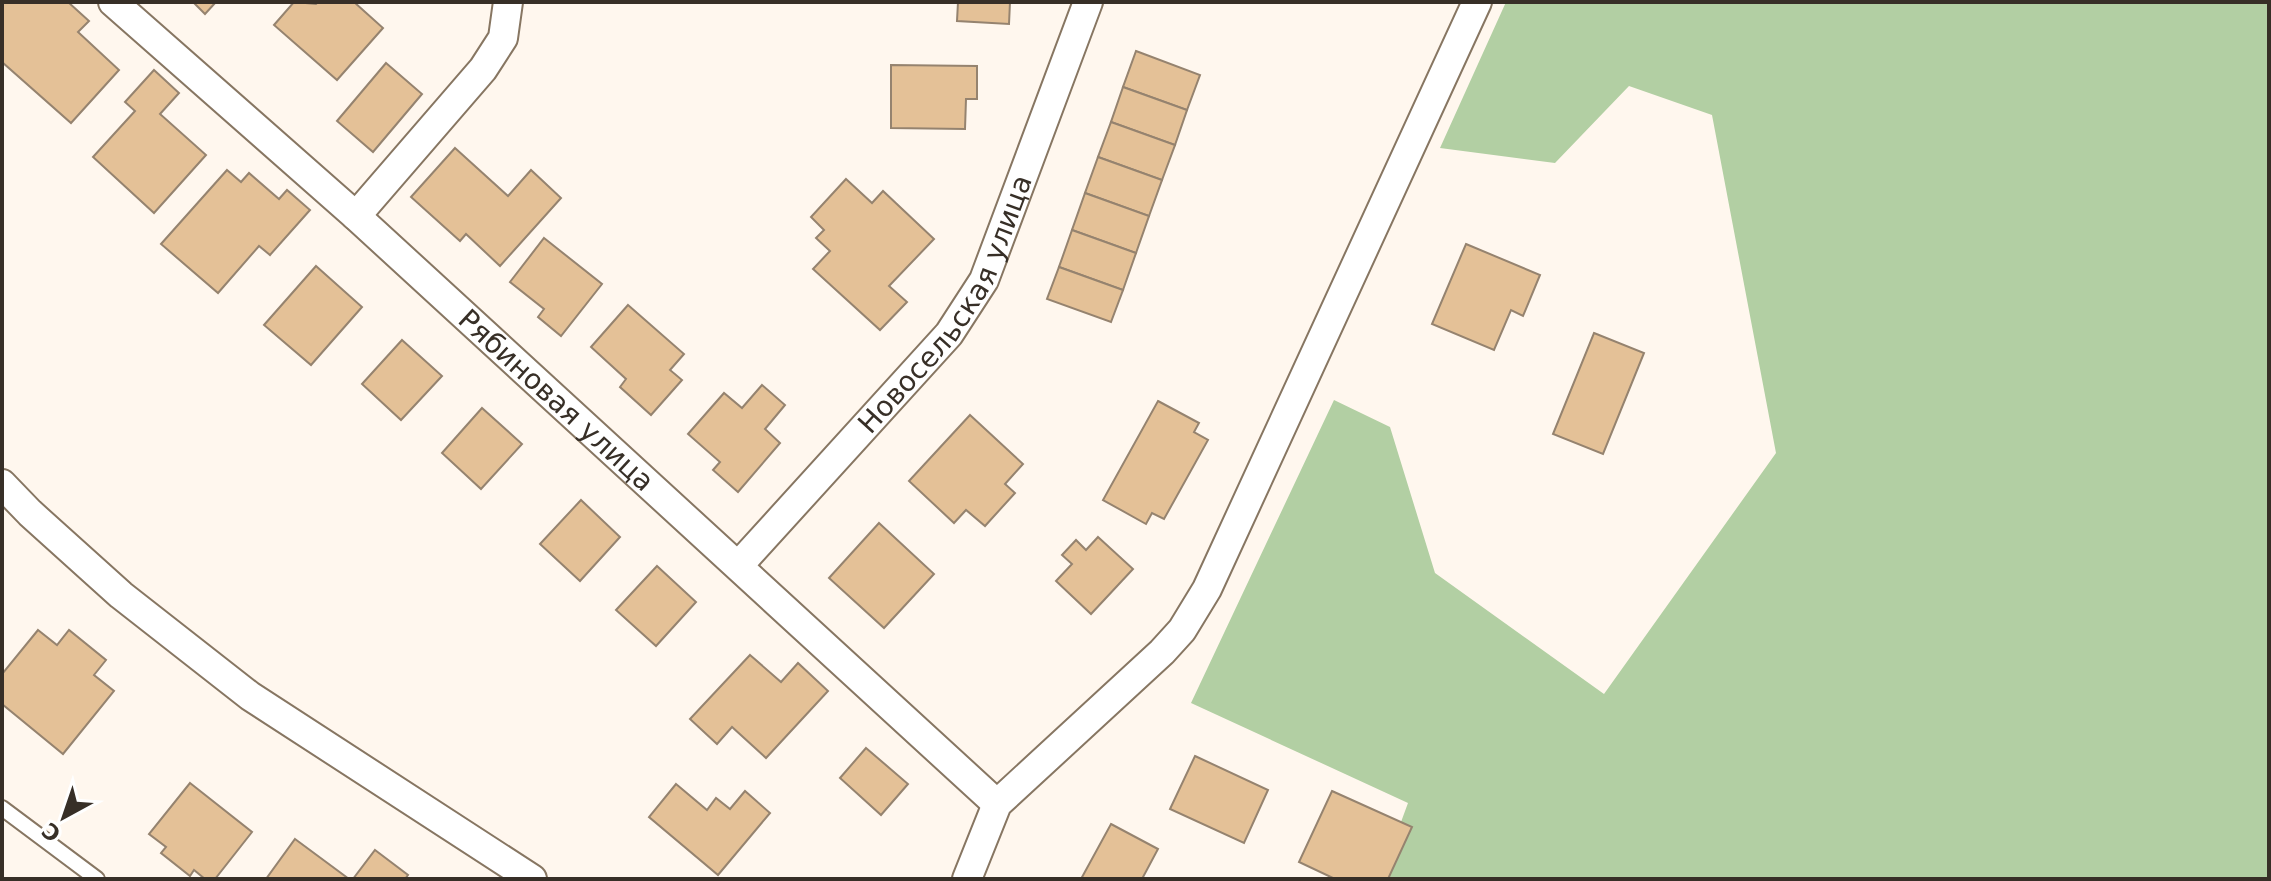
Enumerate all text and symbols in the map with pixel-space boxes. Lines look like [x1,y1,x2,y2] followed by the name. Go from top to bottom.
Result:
[851,170,1039,440] street label: Новосельская улица
[452,303,661,498] street label: Рябиновая улица
[24,777,104,857] north arrow
[37,817,66,847] text: С

